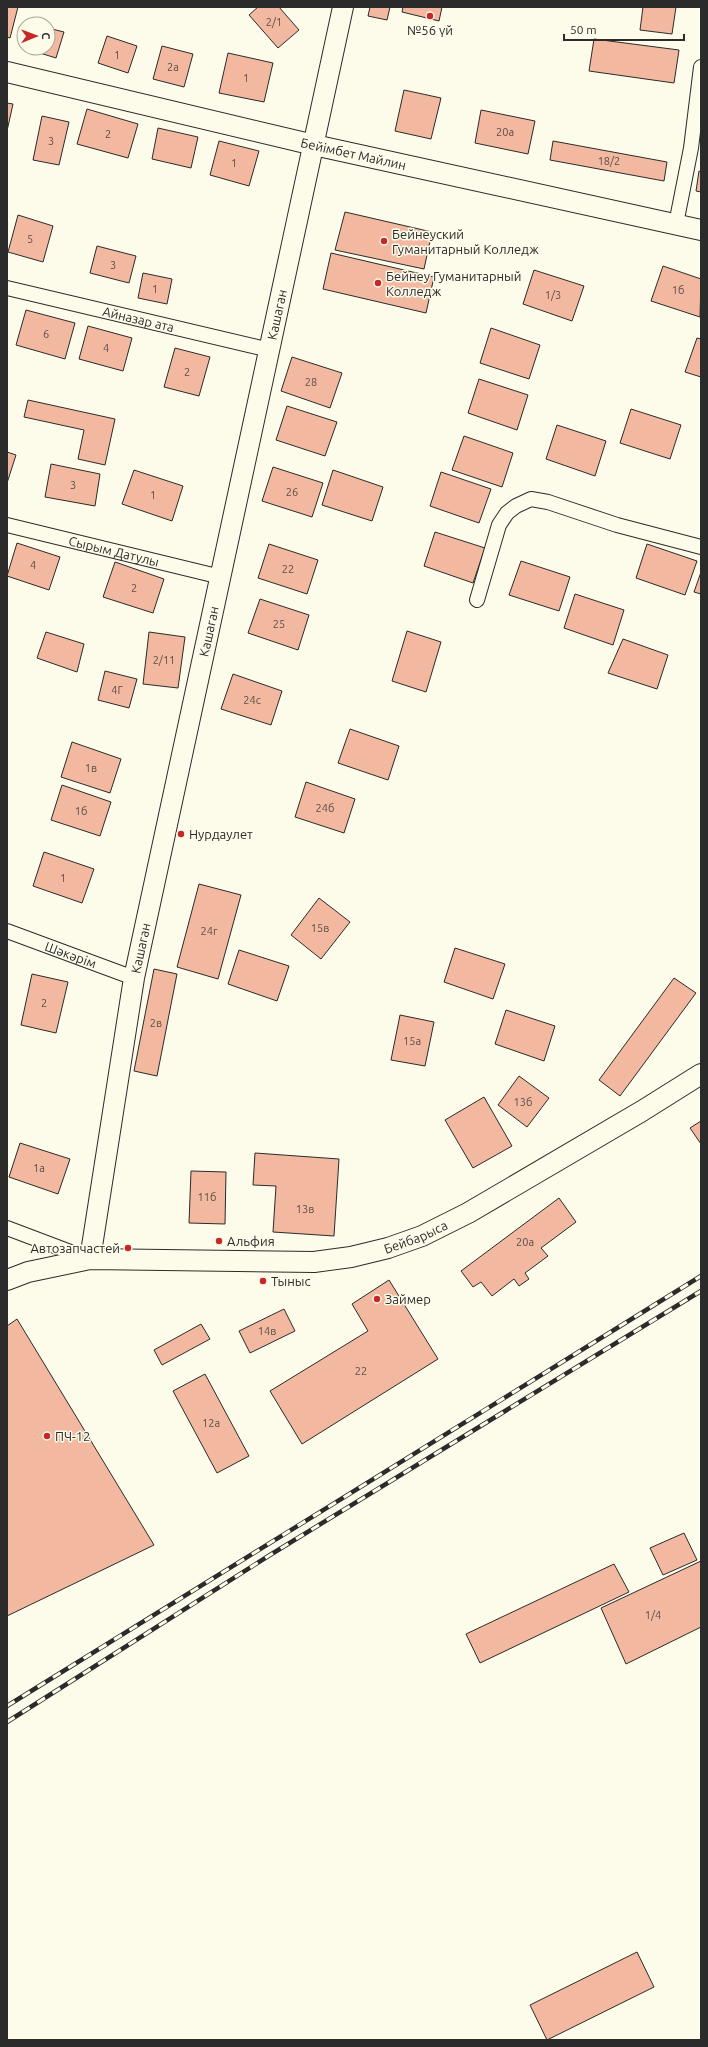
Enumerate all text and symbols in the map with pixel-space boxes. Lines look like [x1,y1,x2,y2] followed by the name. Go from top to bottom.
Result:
[425,11,435,21] marker: №56 үй
[16,16,56,56] north arrow
[266,16,282,28] house number: 2/1
[564,16,684,42] scale bar
[407,23,453,37] place label: №56 үй
[570,23,597,36] text: 50 m
[40,32,52,39] text: С
[114,49,120,61] house number: 1
[167,61,179,73] house number: 2а
[243,72,249,84] house number: 1
[496,126,514,138] house number: 20а
[105,128,111,140] house number: 2
[48,135,54,147] house number: 3
[299,135,408,172] street label: Бейімбет Майлин
[598,155,620,167] house number: 18/2
[231,157,237,169] house number: 1
[392,227,539,256] place label: Бейнеуский Гуманитарный Колледж
[27,233,33,245] house number: 5
[379,236,389,246] marker: Бейнеуский Гуманитарный Колледж
[110,259,116,271] house number: 3
[386,269,521,298] place label: Бейнеу Гуманитарный Колледж
[373,278,383,288] marker: Бейнеу Гуманитарный Колледж
[152,283,158,295] house number: 1
[672,284,684,296] house number: 1б
[265,288,289,341] street label: Кашаган
[545,289,561,301] house number: 1/3
[101,304,176,334] street label: Айназар ата
[43,328,49,340] house number: 6
[103,342,109,354] house number: 4
[184,366,190,378] house number: 2
[305,376,317,388] house number: 28
[70,479,76,491] house number: 3
[286,486,298,498] house number: 26
[150,489,156,501] house number: 1
[67,533,161,569] street label: Сырым Датулы
[30,559,36,571] house number: 4
[282,563,294,575] house number: 22
[131,582,137,594] house number: 2
[196,605,221,658] street label: Кашаган
[273,618,285,630] house number: 25
[153,654,175,666] house number: 2/11
[111,684,123,696] house number: 4Г
[243,694,261,706] house number: 24с
[85,762,97,774] house number: 1в
[316,802,334,814] house number: 24б
[75,805,87,817] house number: 1б
[189,827,253,841] place label: Нурдаулет
[176,829,186,839] marker: Нурдаулет
[60,872,66,884] house number: 1
[128,922,153,975] street label: Кашаган
[311,922,329,934] house number: 15в
[201,925,218,937] house number: 24г
[43,939,99,971] street label: Шәкәрім
[41,997,47,1009] house number: 2
[150,1017,162,1029] house number: 2в
[403,1035,421,1047] house number: 15а
[514,1096,532,1108] house number: 13б
[33,1162,45,1174] house number: 1а
[198,1191,216,1203] house number: 11б
[296,1203,314,1215] house number: 13в
[382,1218,450,1256] street label: Бейбарыса
[227,1234,275,1248] place label: Альфия
[214,1236,224,1246] marker: Альфия
[516,1236,534,1248] house number: 20а
[30,1241,120,1255] place label: Автозапчастей
[123,1243,133,1253] marker: Автозапчастей
[271,1274,311,1288] place label: Тыныс
[258,1276,268,1286] marker: Тыныс
[385,1292,431,1306] place label: Займер
[372,1294,382,1304] marker: Займер
[258,1325,276,1337] house number: 14в
[355,1365,367,1377] house number: 22
[202,1417,220,1429] house number: 12а
[55,1429,90,1443] place label: ПЧ-12
[42,1431,52,1441] marker: ПЧ-12
[645,1609,661,1621] house number: 1/4

